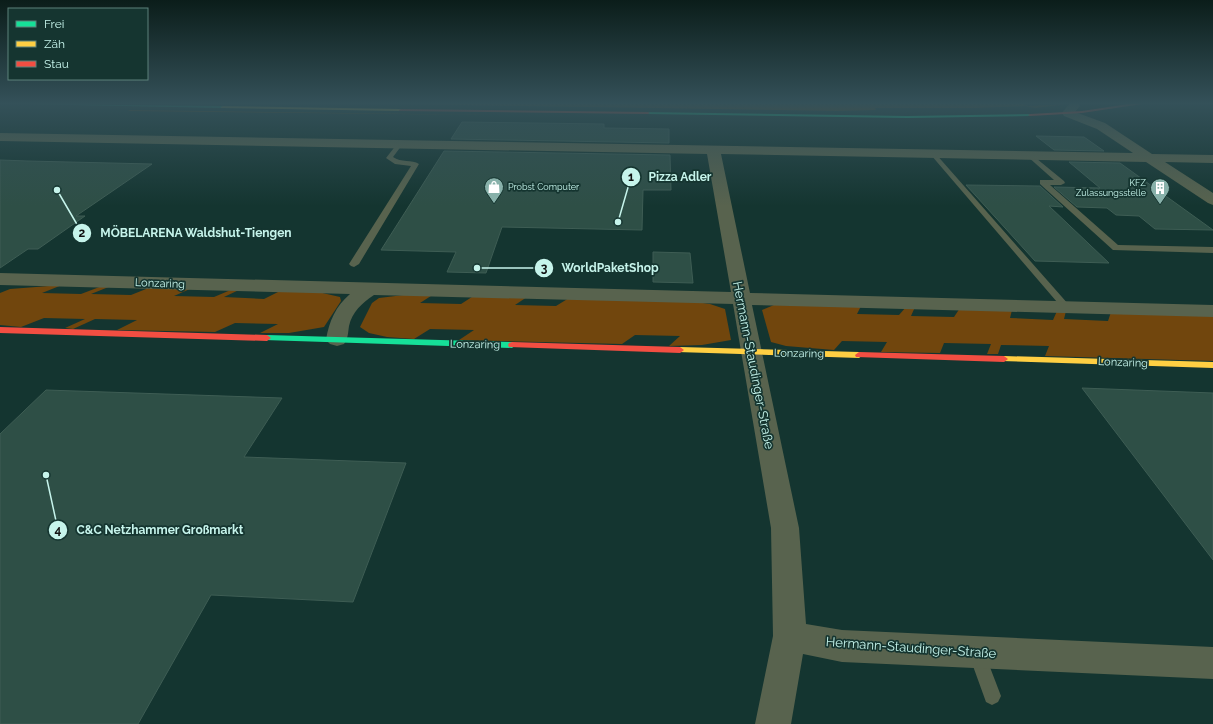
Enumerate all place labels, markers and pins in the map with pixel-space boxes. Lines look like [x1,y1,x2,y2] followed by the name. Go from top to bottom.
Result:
[621,165,720,189] callout: Pizza Adler
[483,176,505,204] shop icon: Probst Computer
[1149,177,1171,205] building icon: KFZ Zulassungsstelle
[1076,178,1147,198] place label: KFZ Zulassungsstelle
[508,182,580,192] place label: Probst Computer
[72,221,300,245] callout: MÖBELARENA Waldshut-Tiengen
[534,256,667,280] callout: WorldPaketShop
[48,518,251,542] callout: C&C Netzhammer Großmarkt

